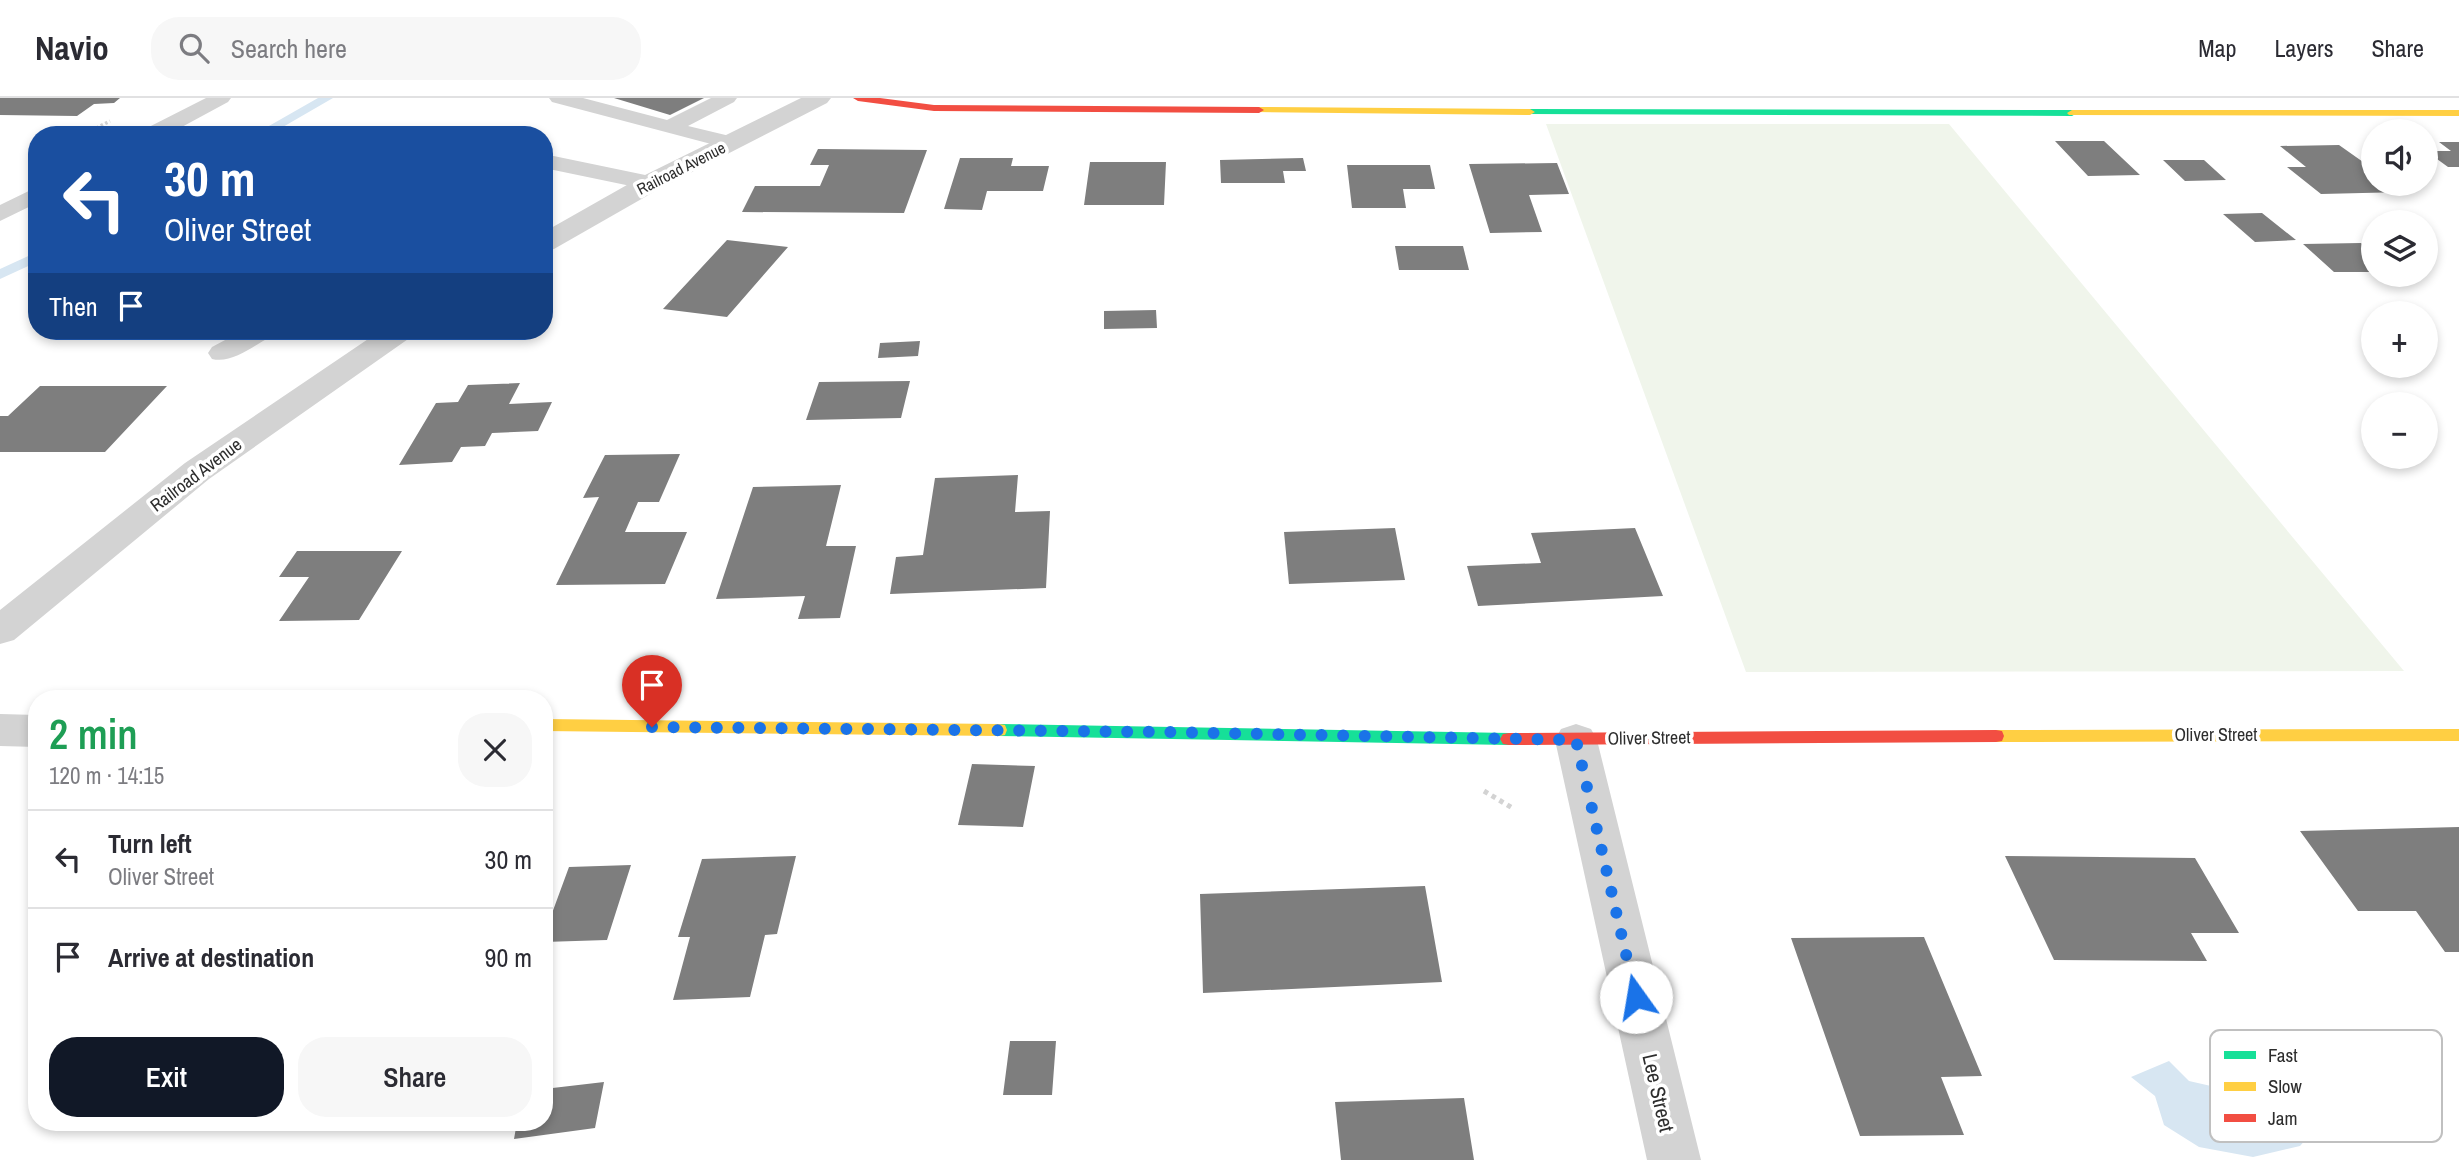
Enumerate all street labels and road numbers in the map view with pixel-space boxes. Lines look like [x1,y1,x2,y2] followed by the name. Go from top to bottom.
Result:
[633,136,729,200] street label: Railroad Avenue
[145,432,247,517] street label: Railroad Avenue
[2175,722,2257,747] street label: Oliver Street
[1607,724,1691,751] street label: Oliver Street
[1635,1051,1682,1135] street label: Lee Street

